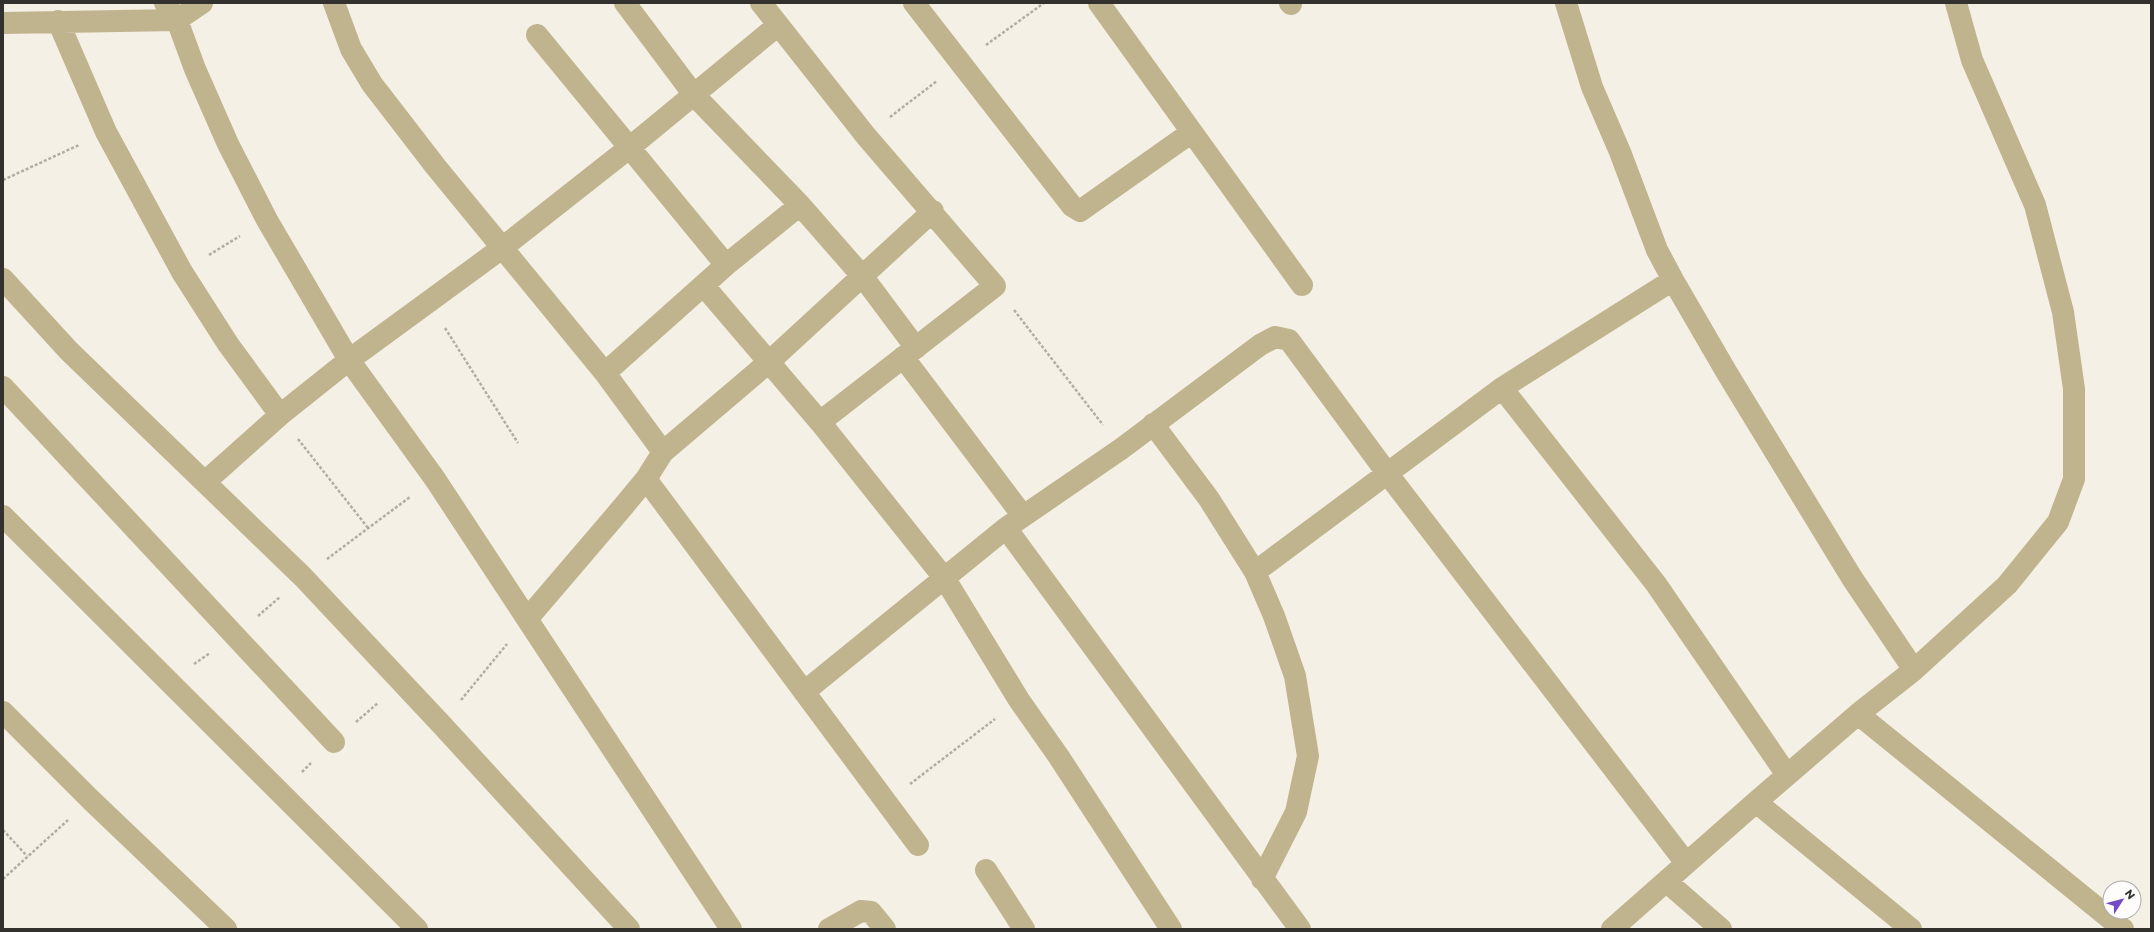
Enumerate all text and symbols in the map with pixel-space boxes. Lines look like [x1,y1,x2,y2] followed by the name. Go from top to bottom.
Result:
[2102,880,2142,920] north arrow
[2122,886,2138,902] text: N

